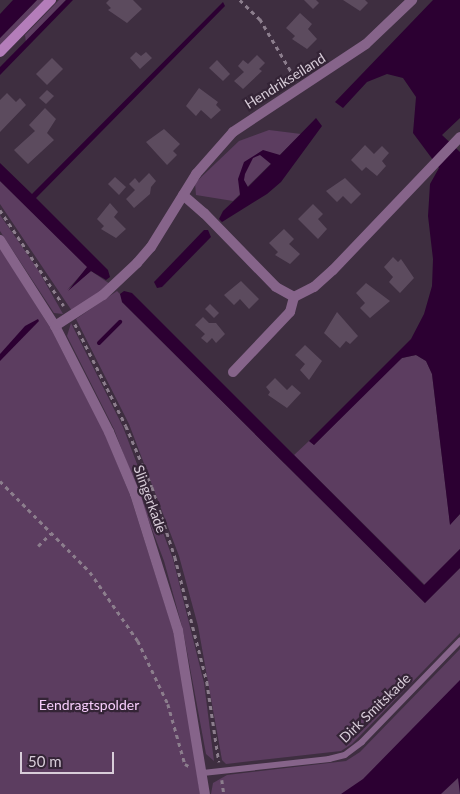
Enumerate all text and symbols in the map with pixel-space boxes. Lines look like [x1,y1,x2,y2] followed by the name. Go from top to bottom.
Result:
[242,50,328,112] street label: Hendrikseiland
[130,463,170,535] street label: Slingerkade
[336,670,414,746] street label: Dirk Smitskade
[39,697,139,713] park label: Eendragtspolder
[22,742,116,774] scale bar
[28,752,62,770] text: 50 m

